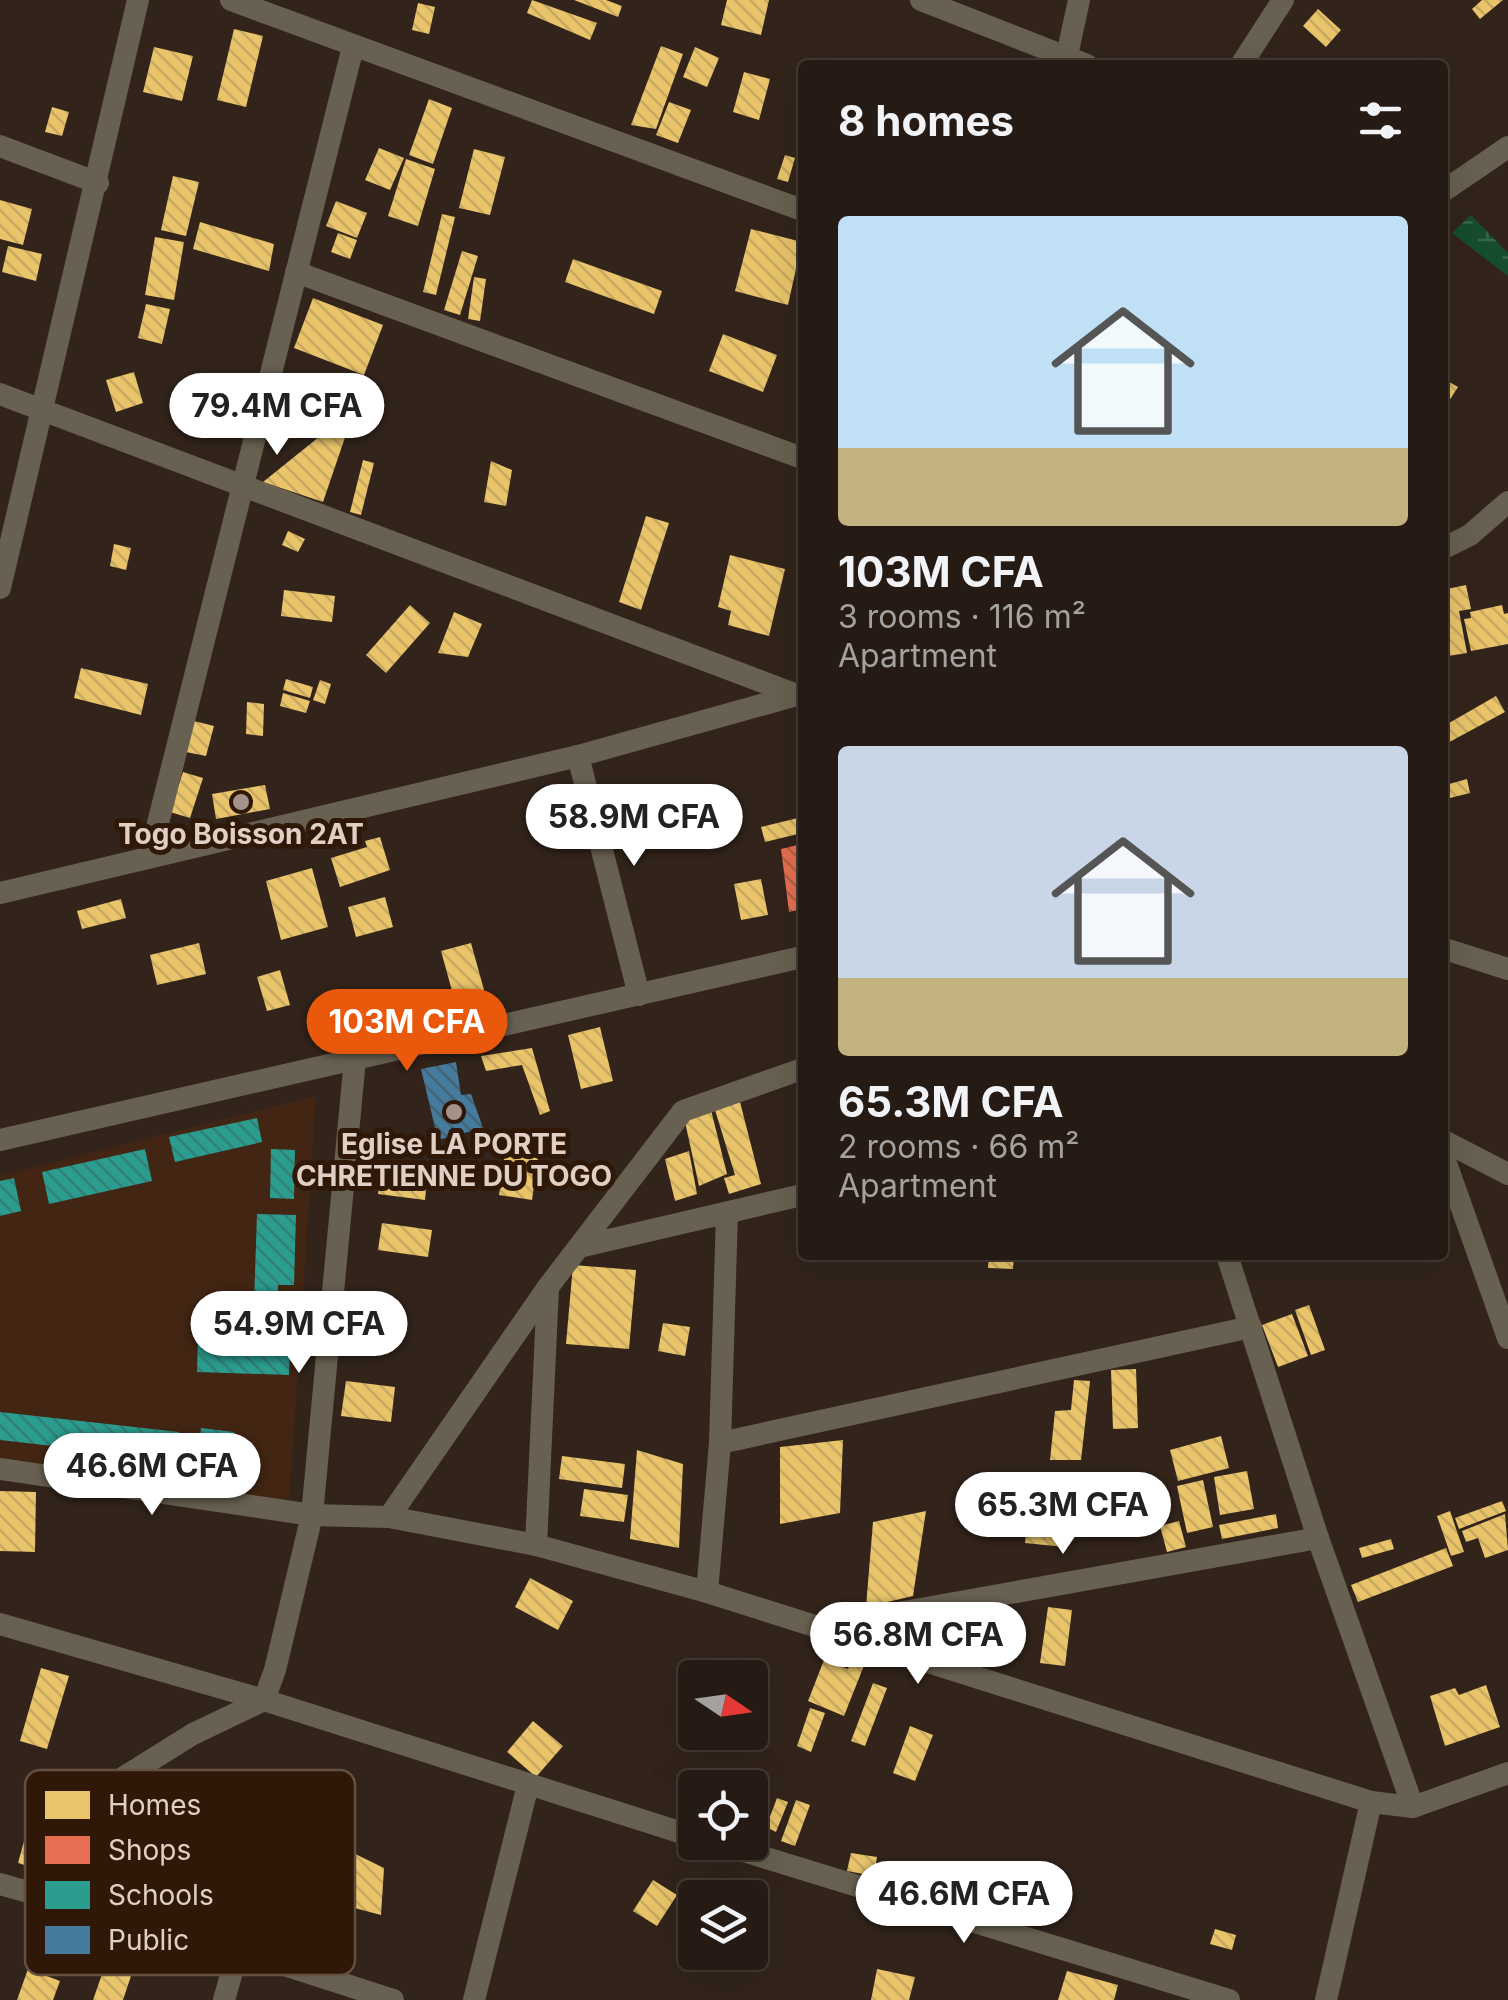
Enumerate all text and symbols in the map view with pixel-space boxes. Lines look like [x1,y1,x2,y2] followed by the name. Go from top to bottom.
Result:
[1353,93,1408,148] icon: filters
[838,95,1014,146] text: 8 homes
[1033,281,1213,461] icon: home
[163,373,391,458] pin: 79.4M CFA
[191,386,363,425] text: 79.4M CFA
[838,546,1044,597] text: 103M CFA
[838,597,1086,636] text: 3 rooms · 116 m²
[838,636,997,675] text: Apartment
[520,784,748,869] pin: 58.9M CFA
[230,791,252,813] marker: Togo Boisson 2AT
[548,797,720,836] text: 58.9M CFA
[1033,811,1213,991] icon: home
[118,817,364,851] place label: Togo Boisson 2AT
[304,989,510,1074] pin: 103M CFA
[329,1002,485,1041] text: 103M CFA
[838,1076,1064,1127] text: 65.3M CFA
[443,1101,465,1123] marker: Eglise LA PORTE CHRETIENNE DU TOGO
[296,1127,612,1193] place label: Eglise LA PORTE CHRETIENNE DU TOGO
[838,1127,1079,1166] text: 2 rooms · 66 m²
[838,1166,997,1205] text: Apartment
[185,1291,413,1376] pin: 54.9M CFA
[213,1304,385,1343] text: 54.9M CFA
[38,1433,266,1518] pin: 46.6M CFA
[66,1446,238,1485] text: 46.6M CFA
[949,1472,1177,1557] pin: 65.3M CFA
[977,1485,1149,1524] text: 65.3M CFA
[804,1602,1032,1687] pin: 56.8M CFA
[832,1615,1004,1654] text: 56.8M CFA
[678,1660,768,1750] north arrow
[678,1660,768,1970] map controls
[25,1770,355,1975] legend
[678,1770,768,1860] button: locate
[108,1788,201,1822] text: Homes
[108,1833,191,1867] text: Shops
[850,1861,1078,1946] pin: 46.6M CFA
[878,1874,1050,1913] text: 46.6M CFA
[108,1878,214,1912] text: Schools
[678,1880,768,1970] button: layers
[108,1923,189,1957] text: Public

